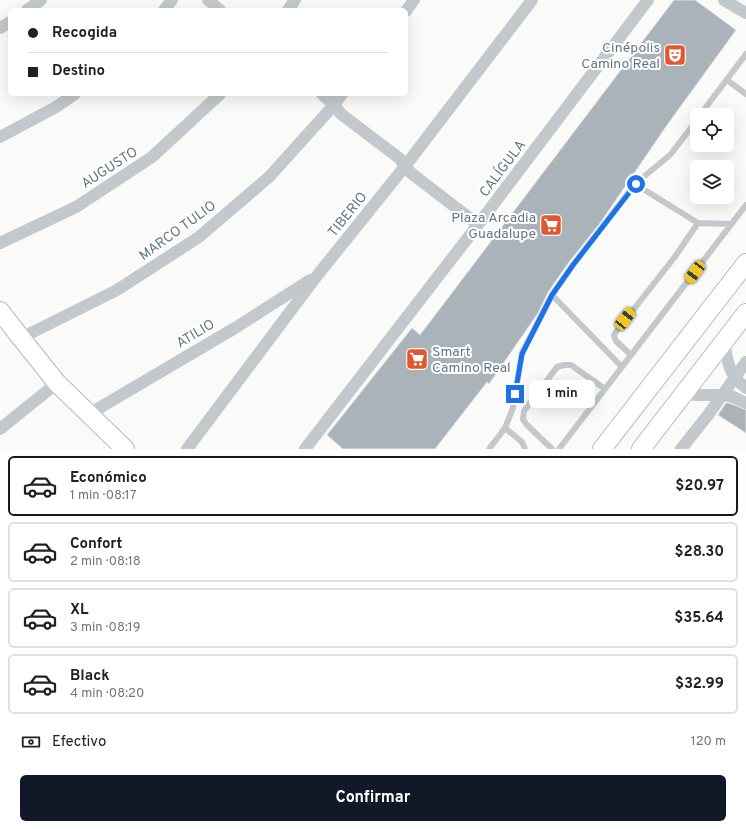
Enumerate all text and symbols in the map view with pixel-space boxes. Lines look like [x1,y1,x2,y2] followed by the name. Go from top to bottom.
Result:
[52,24,117,43] text: Recogida
[581,40,660,73] place label: Cinépolis Camino Real
[662,42,688,68] theatre icon: Cinépolis Camino Real
[52,62,105,81] text: Destino
[690,108,734,204] map controls
[690,108,734,152] button: locate
[476,137,530,201] street label: CALÍGULA
[78,144,141,193] street label: AUGUSTO
[690,160,734,204] button: layers
[627,175,645,193] route start
[325,189,371,241] street label: TIBERIO
[136,198,220,265] street label: MARCO TULIO
[451,210,536,243] place label: Plaza Arcadia Guadalupe
[538,212,564,238] supermarket icon: Plaza Arcadia Guadalupe
[683,259,707,285] car
[613,306,637,332] car
[173,316,218,352] street label: ATILIO
[432,344,511,377] place label: Smart Camino Real
[404,346,430,372] supermarket icon: Smart Camino Real
[529,380,595,408] callout: 1 min
[506,385,524,403] route end
[546,386,578,402] text: 1 min
[22,468,58,504] icon: car
[70,469,147,488] text: Económico
[675,477,724,496] text: $20.97
[70,488,136,504] text: 1 min · 08:17
[22,534,58,570] icon: car
[70,535,122,554] text: Confort
[674,543,724,562] text: $28.30
[70,554,141,570] text: 2 min · 08:18
[22,600,58,636] icon: car
[70,601,88,620] text: XL
[674,609,724,628] text: $35.64
[70,620,140,636] text: 3 min · 08:19
[22,666,58,702] icon: car
[70,667,110,686] text: Black
[675,675,724,694] text: $32.99
[70,686,144,702] text: 4 min · 08:20
[20,731,42,753] icon: cash
[52,733,106,752] text: Efectivo
[691,734,726,750] text: 120 m
[20,775,726,821] button: Confirmar

